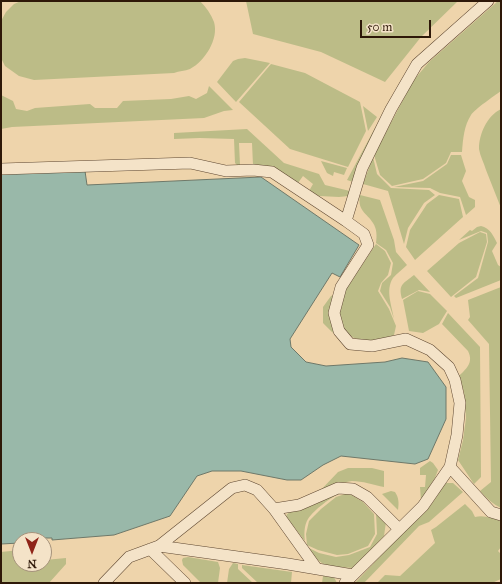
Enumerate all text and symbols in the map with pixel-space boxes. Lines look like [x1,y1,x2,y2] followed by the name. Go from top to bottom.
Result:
[362,12,433,38] scale bar
[367,20,392,34] text: 50 m
[12,532,52,572] north arrow
[27,557,37,570] text: N

